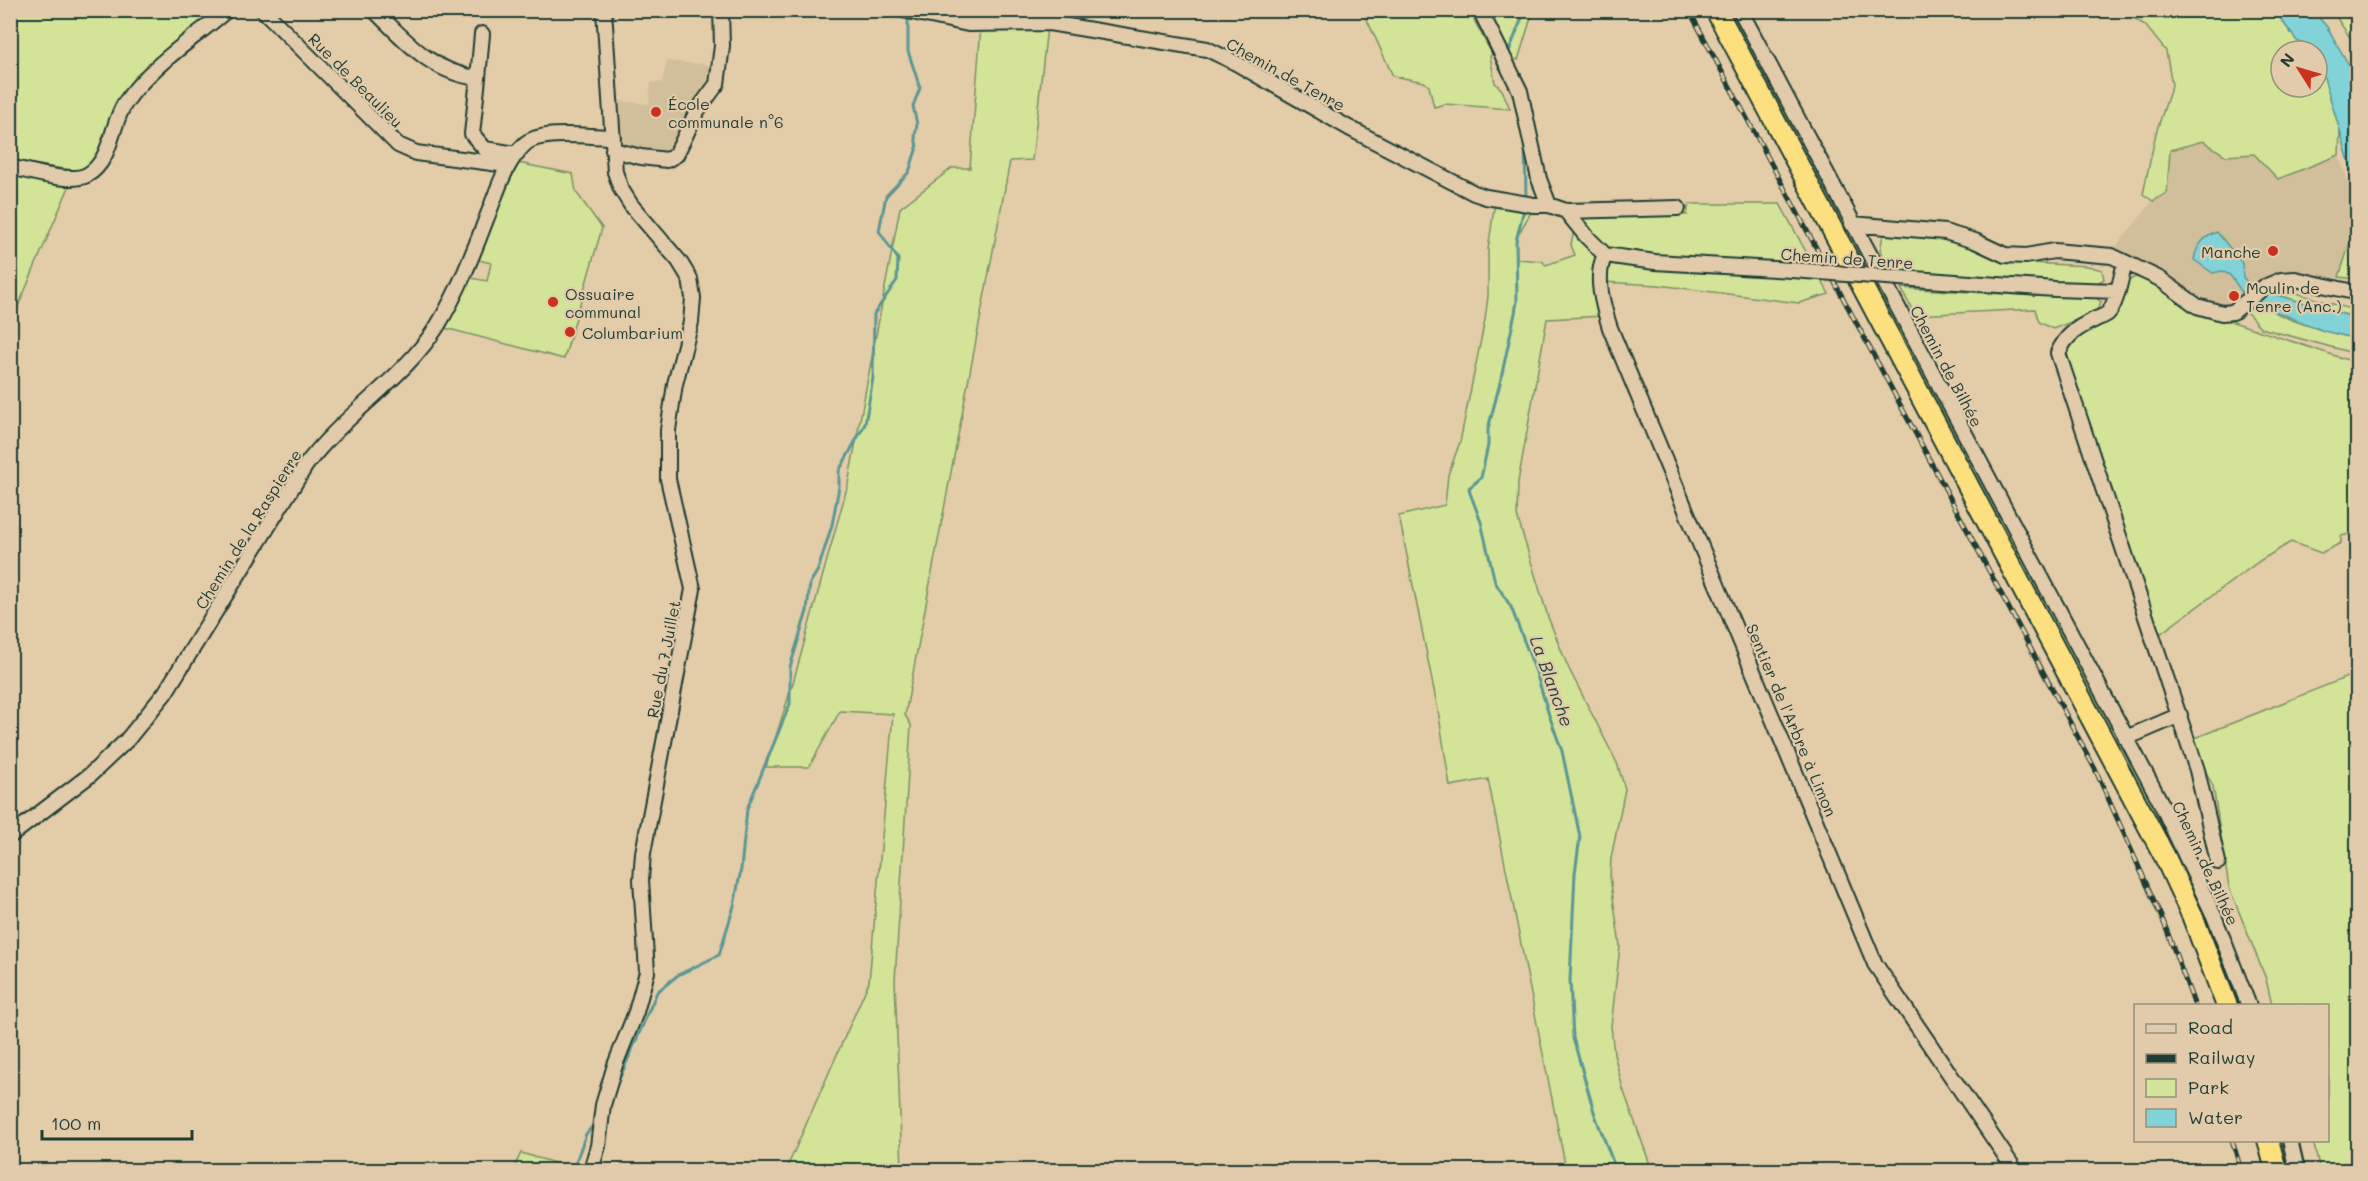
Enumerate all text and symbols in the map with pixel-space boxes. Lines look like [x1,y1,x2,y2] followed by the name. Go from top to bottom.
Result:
[304,28,408,132] street label: Rue de Beaulieu
[1223,33,1349,115] street label: Chemin de Tenre
[2269,39,2329,99] north arrow
[2275,48,2299,71] text: N
[668,93,784,132] place label: École communale n°6
[649,105,663,119] marker: École communale n°6
[2201,241,2261,262] place label: Manche
[1780,243,1914,273] street label: Chemin de Tenre
[2266,244,2280,258] marker: Manche
[2246,277,2342,316] place label: Moulin de Tenre (Anc.)
[565,283,641,322] place label: Ossuaire communal
[2227,289,2241,303] marker: Moulin de Tenre (Anc.)
[546,295,560,309] marker: Ossuaire communal
[1906,302,1988,430] street label: Chemin de Bilhée
[582,322,683,343] place label: Columbarium
[563,325,577,339] marker: Columbarium
[190,445,306,613] street label: Chemin de la Raspierre
[641,598,685,720] street label: Rue du 7 Juillet
[1742,620,1842,820] street label: Sentier de l'Arbre à Limon
[1524,632,1580,730] water label: La Blanche
[2168,797,2244,929] street label: Chemin de Bilhée
[2134,1004,2329,1142] legend
[2188,1015,2233,1039] text: Road
[2188,1045,2255,1069] text: Railway
[2188,1075,2229,1099] text: Park
[42,1103,192,1141] scale bar
[2188,1105,2243,1129] text: Water
[51,1111,101,1135] text: 100 m

